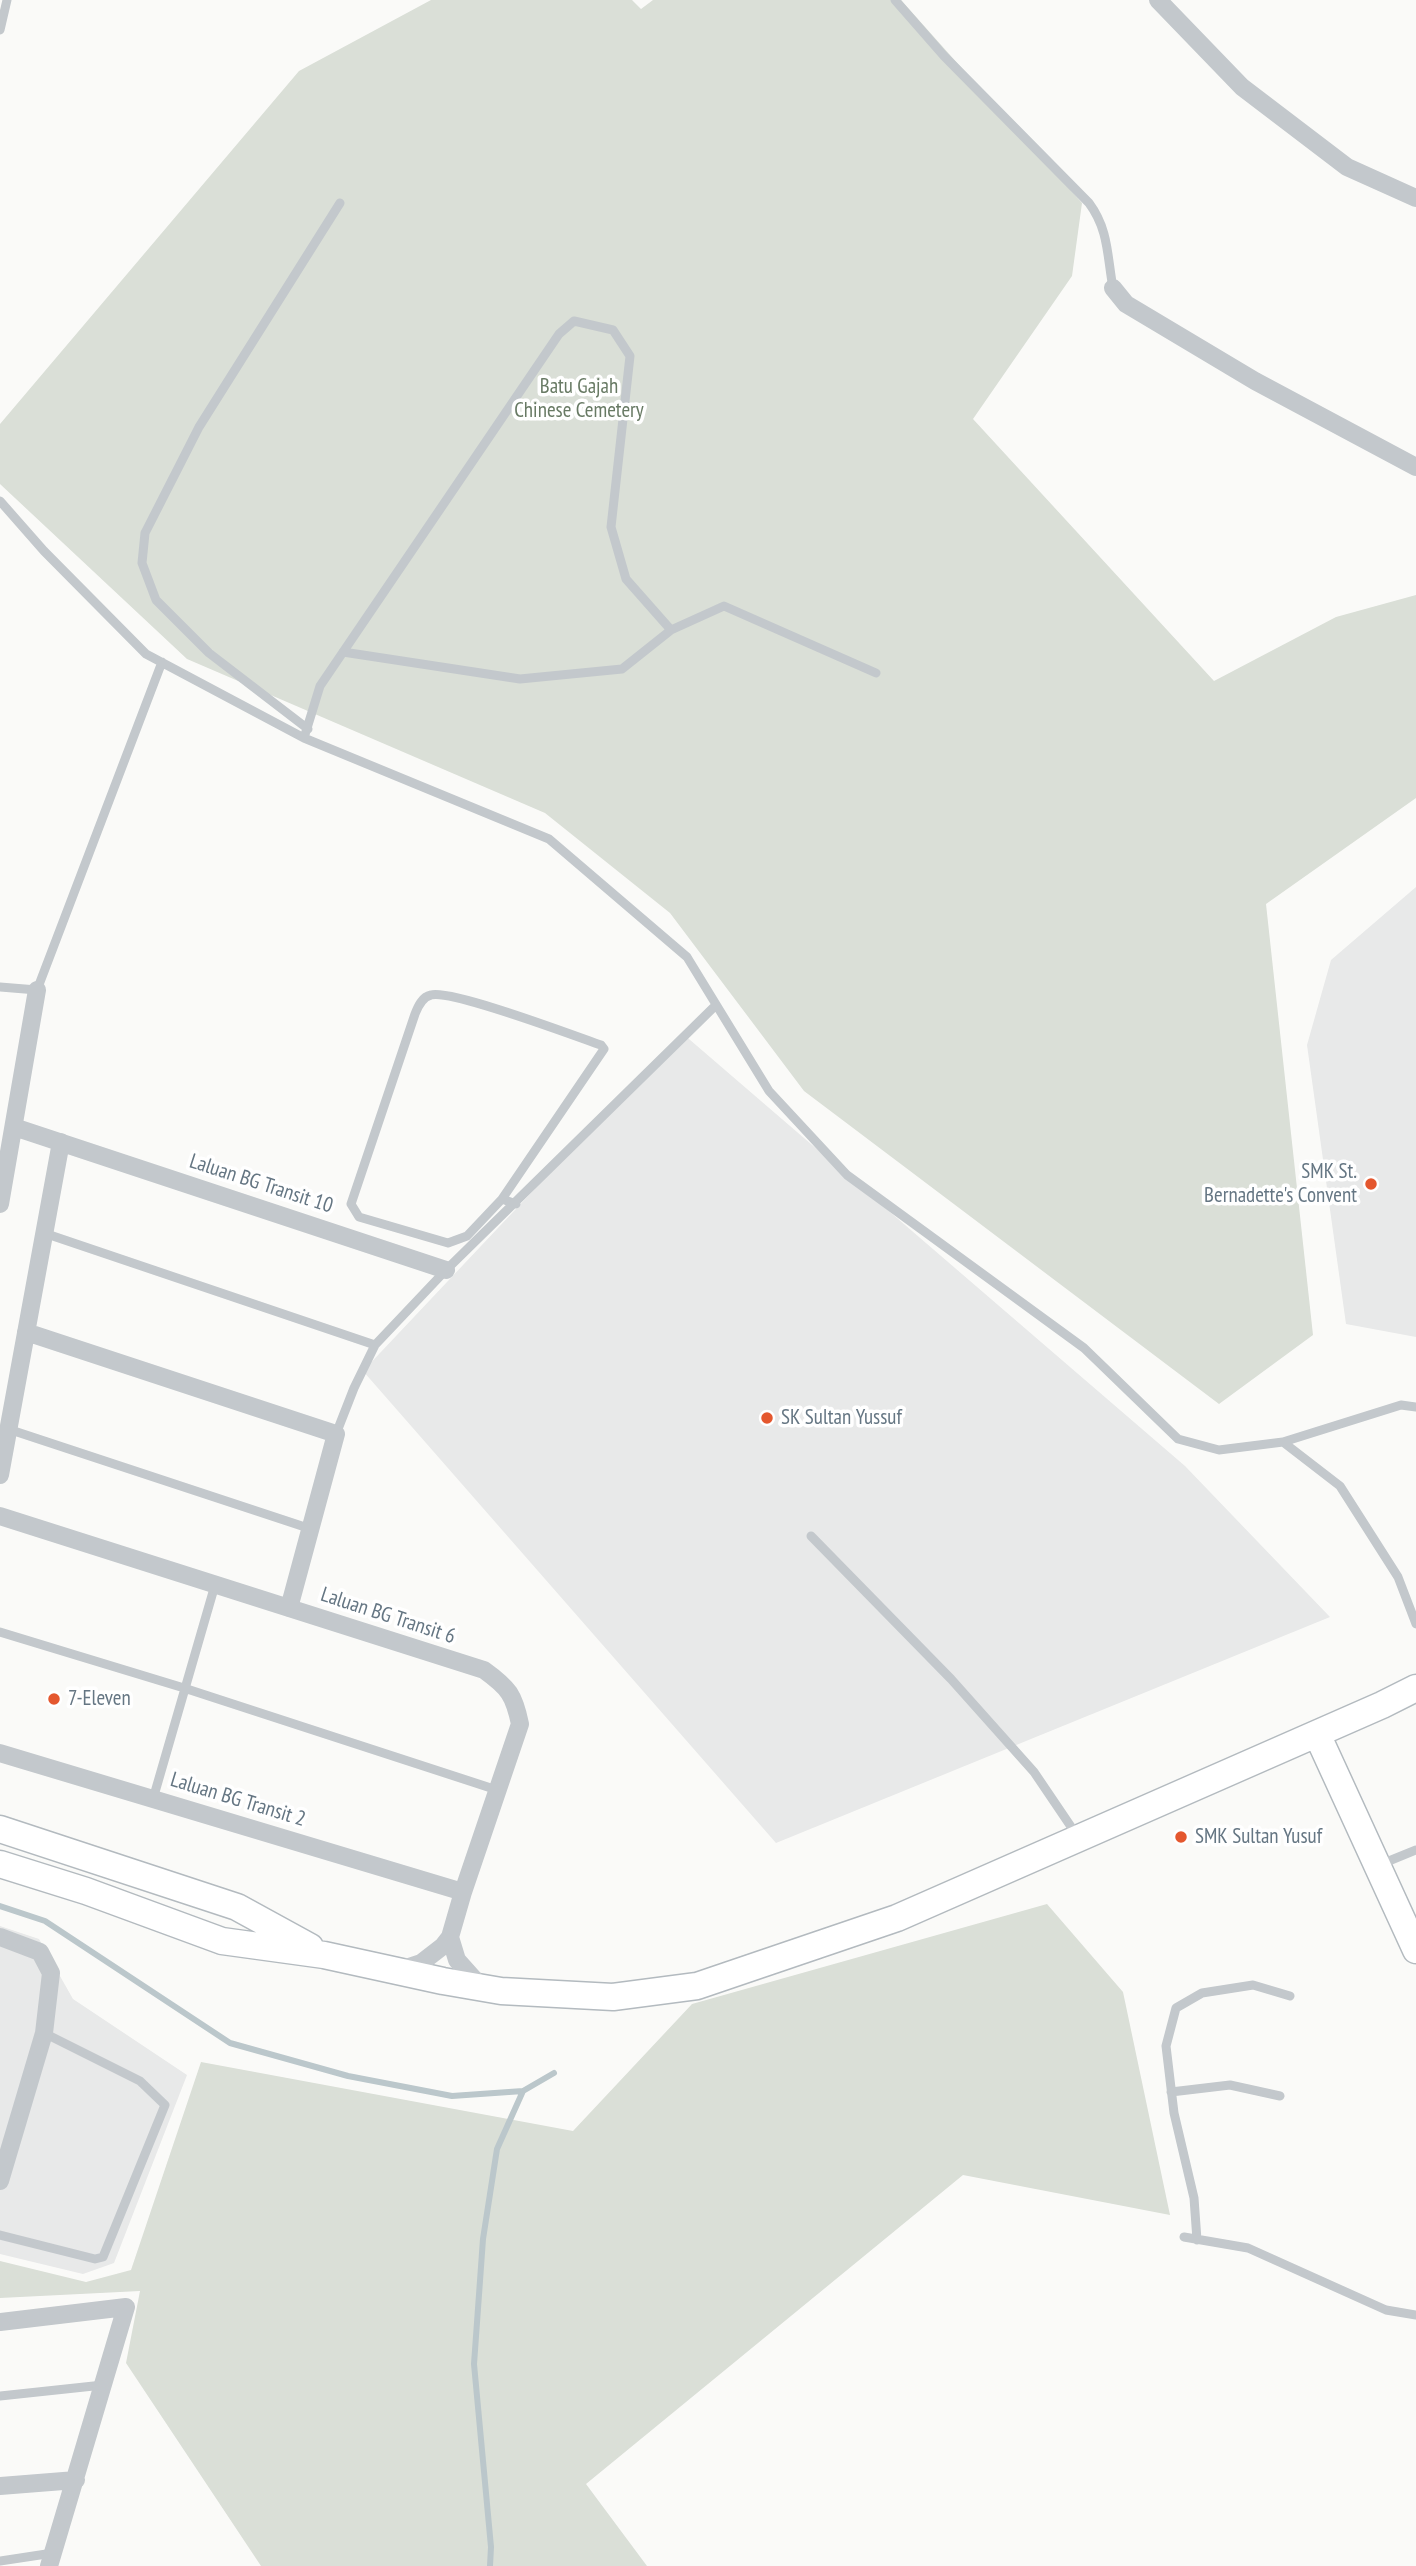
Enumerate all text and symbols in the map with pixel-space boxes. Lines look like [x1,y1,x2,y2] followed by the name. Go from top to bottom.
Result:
[514,374,644,424] park label: Batu Gajah Chinese Cemetery
[186,1149,336,1219] street label: Laluan BG Transit 10
[1204,1159,1357,1209] place label: SMK St. Bernadette's Convent
[1363,1176,1379,1192] marker: SMK St. Bernadette's Convent
[781,1405,902,1431] place label: SK Sultan Yussuf
[759,1410,775,1426] marker: SK Sultan Yussuf
[318,1582,458,1650] street label: Laluan BG Transit 6
[68,1686,131,1712] place label: 7-Eleven
[46,1691,62,1707] marker: 7-Eleven
[167,1768,309,1832] street label: Laluan BG Transit 2
[1195,1824,1322,1850] place label: SMK Sultan Yusuf
[1173,1829,1189,1845] marker: SMK Sultan Yusuf

